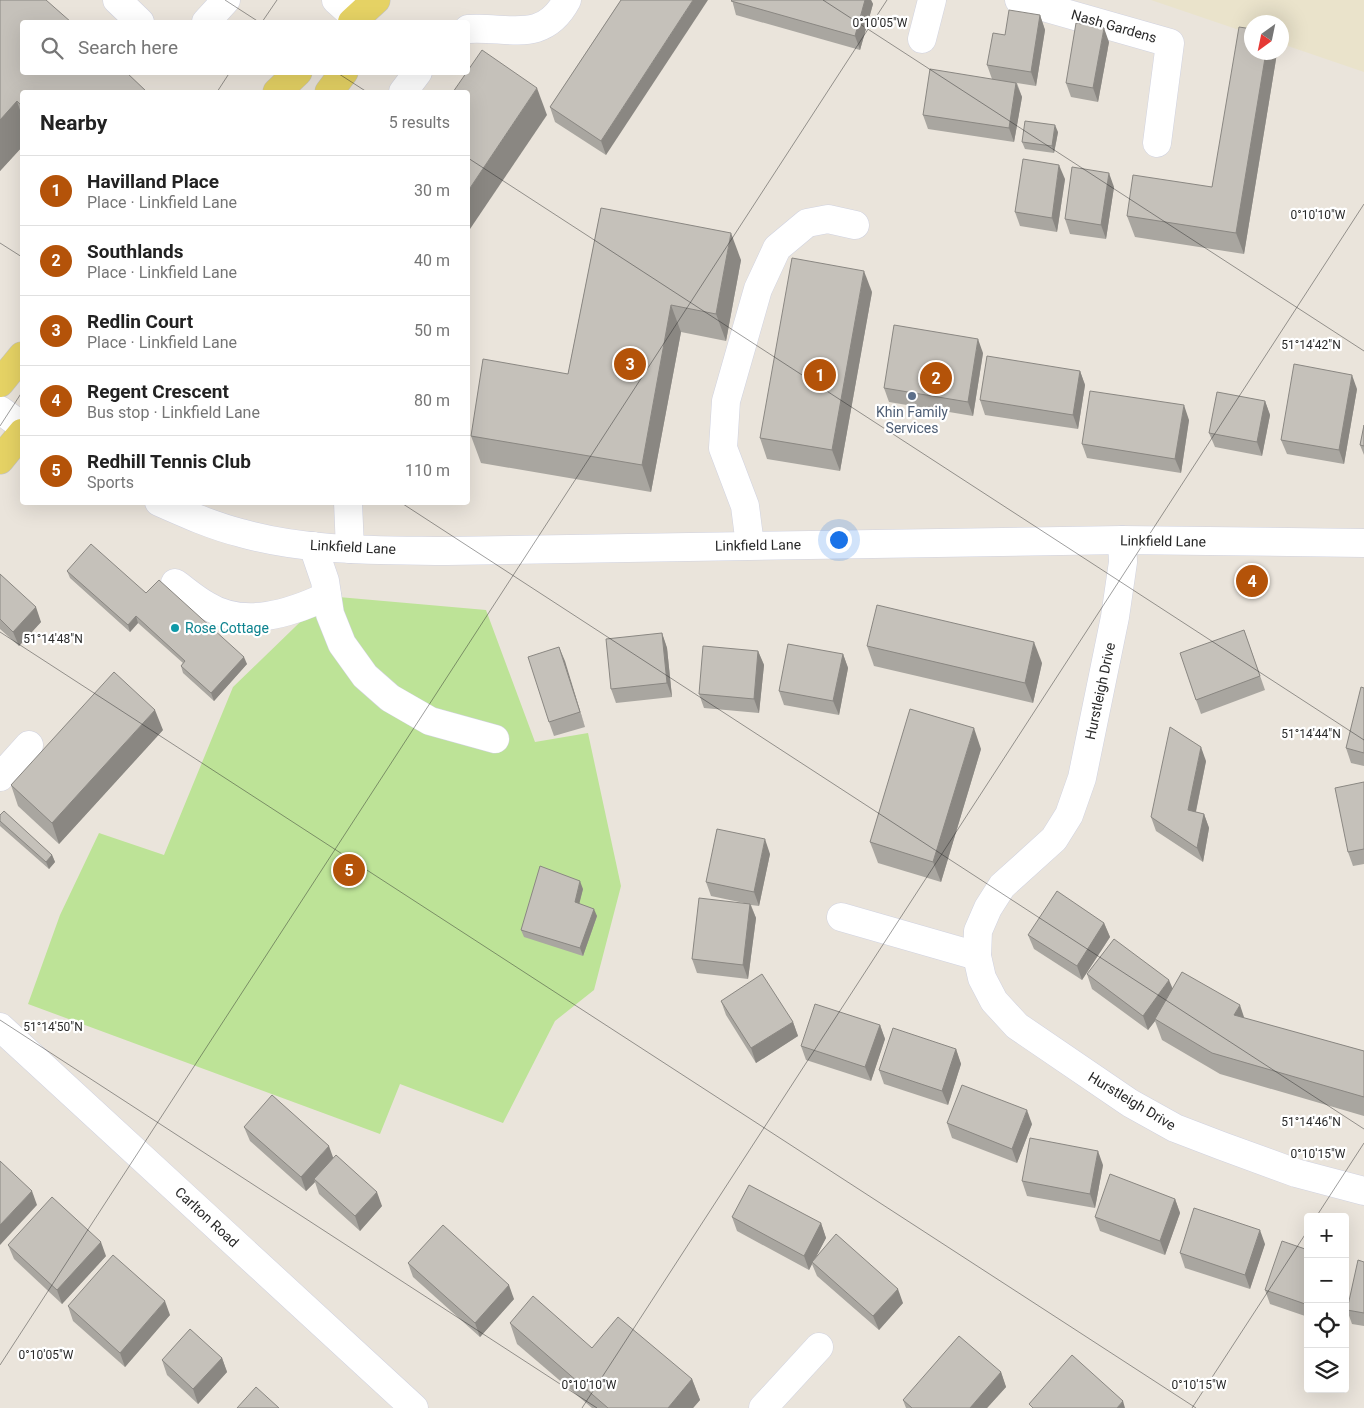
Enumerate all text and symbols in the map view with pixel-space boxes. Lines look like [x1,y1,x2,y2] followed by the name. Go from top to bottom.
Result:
[1069,6,1159,46] street label: Nash Gardens
[1244,15,1289,60] north arrow
[853,16,908,30] text: 0°10'05"W
[20,20,470,75] search box
[38,34,66,62] icon: search
[78,36,178,59] text: Search here
[40,111,107,135] text: Nearby
[389,113,450,132] text: 5 results
[87,170,219,193] text: Havilland Place
[51,181,61,200] text: 1
[414,181,450,200] text: 30 m
[87,193,237,212] text: Place · Linkfield Lane
[1291,208,1346,222] text: 0°10'10"W
[87,240,183,263] text: Southlands
[51,251,61,270] text: 2
[414,251,450,270] text: 40 m
[87,263,237,282] text: Place · Linkfield Lane
[87,310,193,333] text: Redlin Court
[51,321,61,340] text: 3
[414,321,450,340] text: 50 m
[87,333,237,352] text: Place · Linkfield Lane
[1281,338,1341,352] text: 51°14'42"N
[614,345,646,383] pin: 3
[804,356,836,394] pin: 1
[920,359,952,397] pin: 2
[87,380,229,403] text: Regent Crescent
[906,390,918,402] marker: Khin Family Services
[51,391,61,410] text: 4
[414,391,450,410] text: 80 m
[87,403,260,422] text: Bus stop · Linkfield Lane
[876,404,948,436] place label: Khin Family Services
[87,450,251,473] text: Redhill Tennis Club
[51,461,61,480] text: 5
[405,461,450,480] text: 110 m
[87,473,134,492] text: Sports
[826,527,852,553] your location
[1120,532,1206,550] street label: Linkfield Lane
[715,536,801,554] street label: Linkfield Lane
[310,537,396,557] street label: Linkfield Lane
[1236,562,1268,600] pin: 4
[185,620,269,636] place label: Rose Cottage
[169,622,181,634] marker: Rose Cottage
[23,632,83,646] text: 51°14'48"N
[1082,641,1118,741] street label: Hurstleigh Drive
[1281,727,1341,741] text: 51°14'44"N
[333,851,365,889] pin: 5
[23,1020,83,1034] text: 51°14'50"N
[1085,1069,1179,1133] street label: Hurstleigh Drive
[1281,1115,1341,1129] text: 51°14'46"N
[1291,1147,1346,1161] text: 0°10'15"W
[172,1184,242,1250] street label: Carlton Road
[1304,1213,1349,1393] map controls
[1304,1213,1349,1258] button: +
[1304,1258,1349,1303] button: −
[1304,1303,1349,1348] button: locate
[19,1348,74,1362] text: 0°10'05"W
[1304,1348,1349,1393] button: layers
[562,1378,617,1392] text: 0°10'10"W
[1172,1378,1227,1392] text: 0°10'15"W

